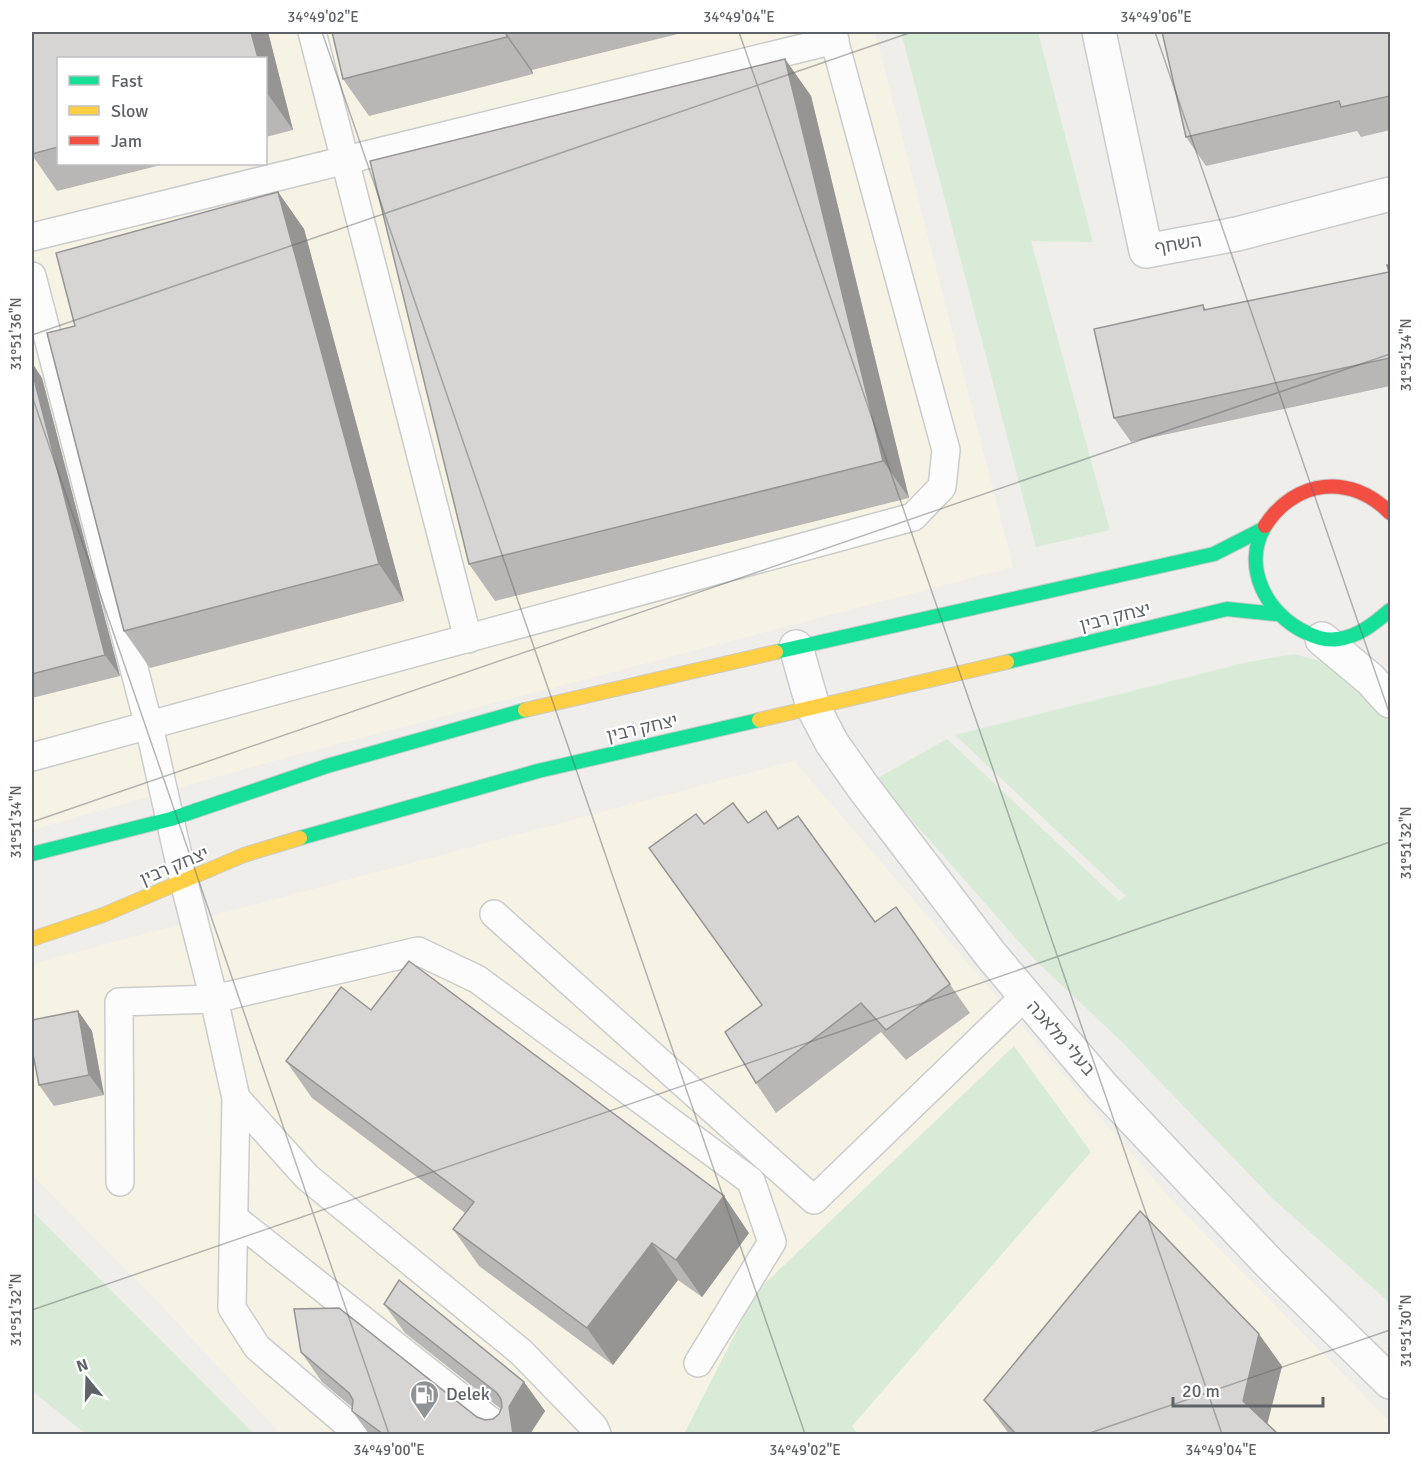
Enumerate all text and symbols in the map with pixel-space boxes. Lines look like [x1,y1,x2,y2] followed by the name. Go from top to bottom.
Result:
[287,8,359,26] text: 34°49'02"E
[703,8,775,26] text: 34°49'04"E
[1120,8,1192,26] text: 34°49'06"E
[57,57,267,165] legend
[111,70,143,92] text: Fast
[111,100,148,122] text: Slow
[111,130,142,152] text: Jam
[1153,229,1203,259] street label: השחף
[7,297,25,371] text: 31°51'36"N
[1397,318,1415,392] text: 31°51'34"N
[1077,598,1153,636] street label: יצחק רבין
[604,709,680,747] street label: יצחק רבין
[7,785,25,859] text: 31°51'34"N
[1397,806,1415,880] text: 31°51'32"N
[136,842,212,890] street label: יצחק רבין
[1022,996,1100,1080] street label: בעלי מלאכה
[7,1273,25,1347] text: 31°51'32"N
[1397,1294,1415,1368] text: 31°51'30"N
[57,1349,117,1409] north arrow
[74,1354,91,1377] text: N
[1173,1370,1323,1408] scale bar
[409,1378,441,1420] fuel station icon: Delek
[1182,1380,1220,1402] text: 20 m
[446,1383,490,1405] place label: Delek
[353,1441,425,1459] text: 34°49'00"E
[769,1441,841,1459] text: 34°49'02"E
[1185,1441,1257,1459] text: 34°49'04"E

